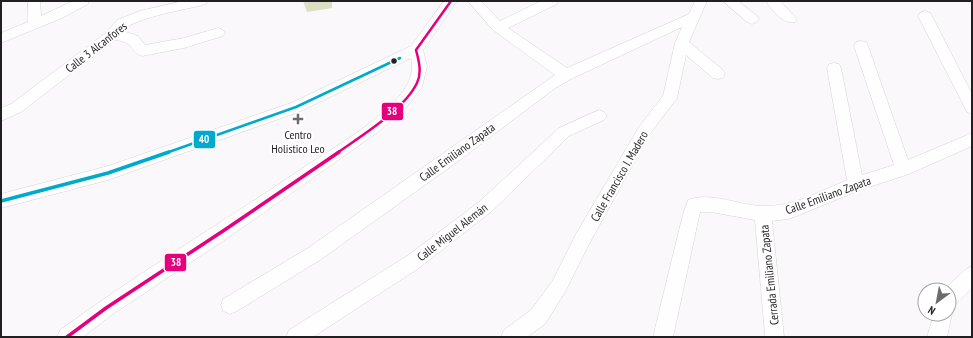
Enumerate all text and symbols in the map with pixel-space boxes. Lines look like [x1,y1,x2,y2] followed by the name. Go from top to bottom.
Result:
[62,18,130,76] street label: Calle 3 Alcanfores
[389,56,399,66] unlabelled marker
[381,102,404,121] line badge: 38
[387,104,397,118] text: 38
[292,113,304,125] marker: Centro Holistico Leo
[416,119,498,184] street label: Calle Emiliano Zapata
[271,127,325,156] place label: Centro Holistico Leo
[587,128,651,224] street label: Calle Francisco I. Madero
[193,130,216,149] line badge: 40
[199,132,209,146] text: 40
[783,173,873,217] street label: Calle Emiliano Zapata
[414,200,490,264] street label: Calle Miguel Alemán
[756,224,782,326] street label: Cerrada Emiliano Zapata
[164,253,187,272] line badge: 38
[171,255,181,269] text: 38
[917,282,957,322] north arrow
[925,303,938,318] text: N

